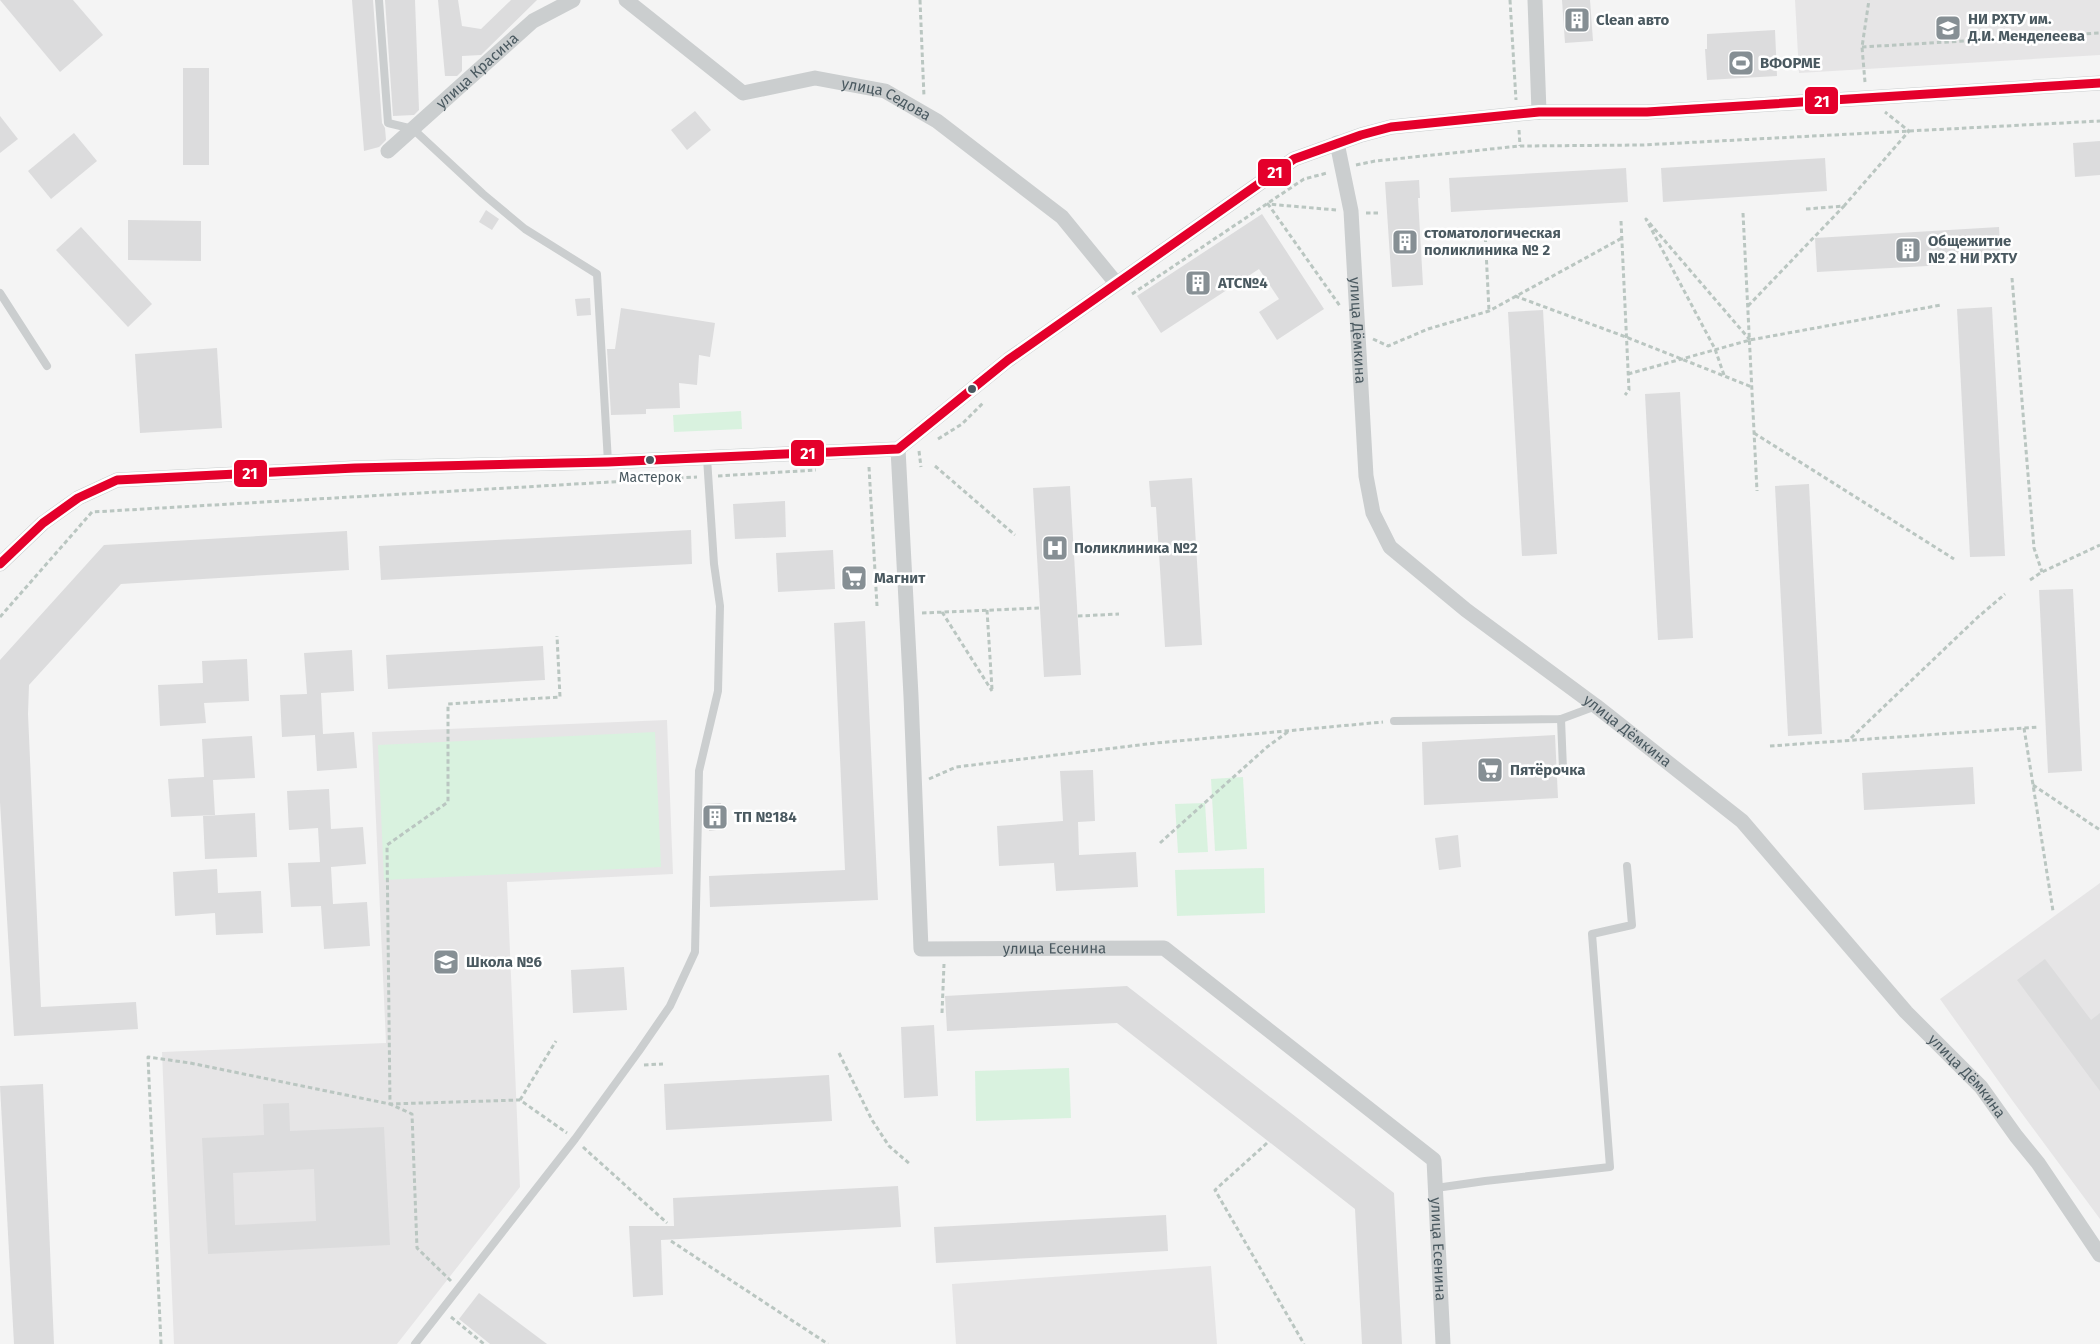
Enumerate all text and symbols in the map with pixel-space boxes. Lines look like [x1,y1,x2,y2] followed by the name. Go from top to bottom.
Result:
[1562,5,1592,35] building icon: Сlean авто
[1967,10,2085,45] place label: НИ РХТУ им. Д.И. Менделеева
[1596,11,1670,29] place label: Сlean авто
[1933,13,1963,43] school or university icon: НИ РХТУ им. Д.И. Менделеева
[432,29,522,113] street label: улица Красина
[1726,48,1756,78] sports icon: ВФОРМЕ
[1760,54,1821,72] place label: ВФОРМЕ
[840,74,934,125] street label: улица Седова
[1804,86,1839,115] line badge: 21
[1814,92,1830,111] text: 21
[1257,158,1292,187] line badge: 21
[1267,163,1283,182] text: 21
[1424,224,1561,259] place label: стоматологическая поликлиника № 2
[1390,227,1420,257] building icon: стоматологическая поликлиника № 2
[1928,232,2018,267] place label: Общежитие № 2 НИ РХТУ
[1893,235,1923,265] building icon: Общежитие № 2 НИ РХТУ
[1183,268,1213,298] building icon: АТС№4
[1217,274,1268,292] place label: АТС№4
[1346,276,1370,384] street label: улица Дёмкина
[966,383,978,395] unlabelled marker
[790,439,825,467] line badge: 21
[800,444,816,463] text: 21
[644,454,656,466] marker: Мастерок
[233,459,268,488] line badge: 21
[242,464,258,483] text: 21
[619,469,682,486] place label: Мастерок
[1040,533,1070,563] hospital icon: Поликлиника №2
[1074,539,1198,557] place label: Поликлиника №2
[839,563,869,593] supermarket icon: Магнит
[874,569,926,587] place label: Магнит
[1580,691,1675,771] street label: улица Дёмкина
[1475,755,1505,785] supermarket icon: Пятёрочка
[1510,761,1586,779] place label: Пятёрочка
[700,802,730,832] building icon: ТП №184
[734,808,797,826] place label: ТП №184
[1003,939,1106,958] street label: улица Есенина
[431,947,461,977] school or university icon: Школа №6
[466,953,543,971] place label: Школа №6
[1924,1030,2009,1122] street label: улица Дёмкина
[1427,1197,1450,1301] street label: улица Есенина

